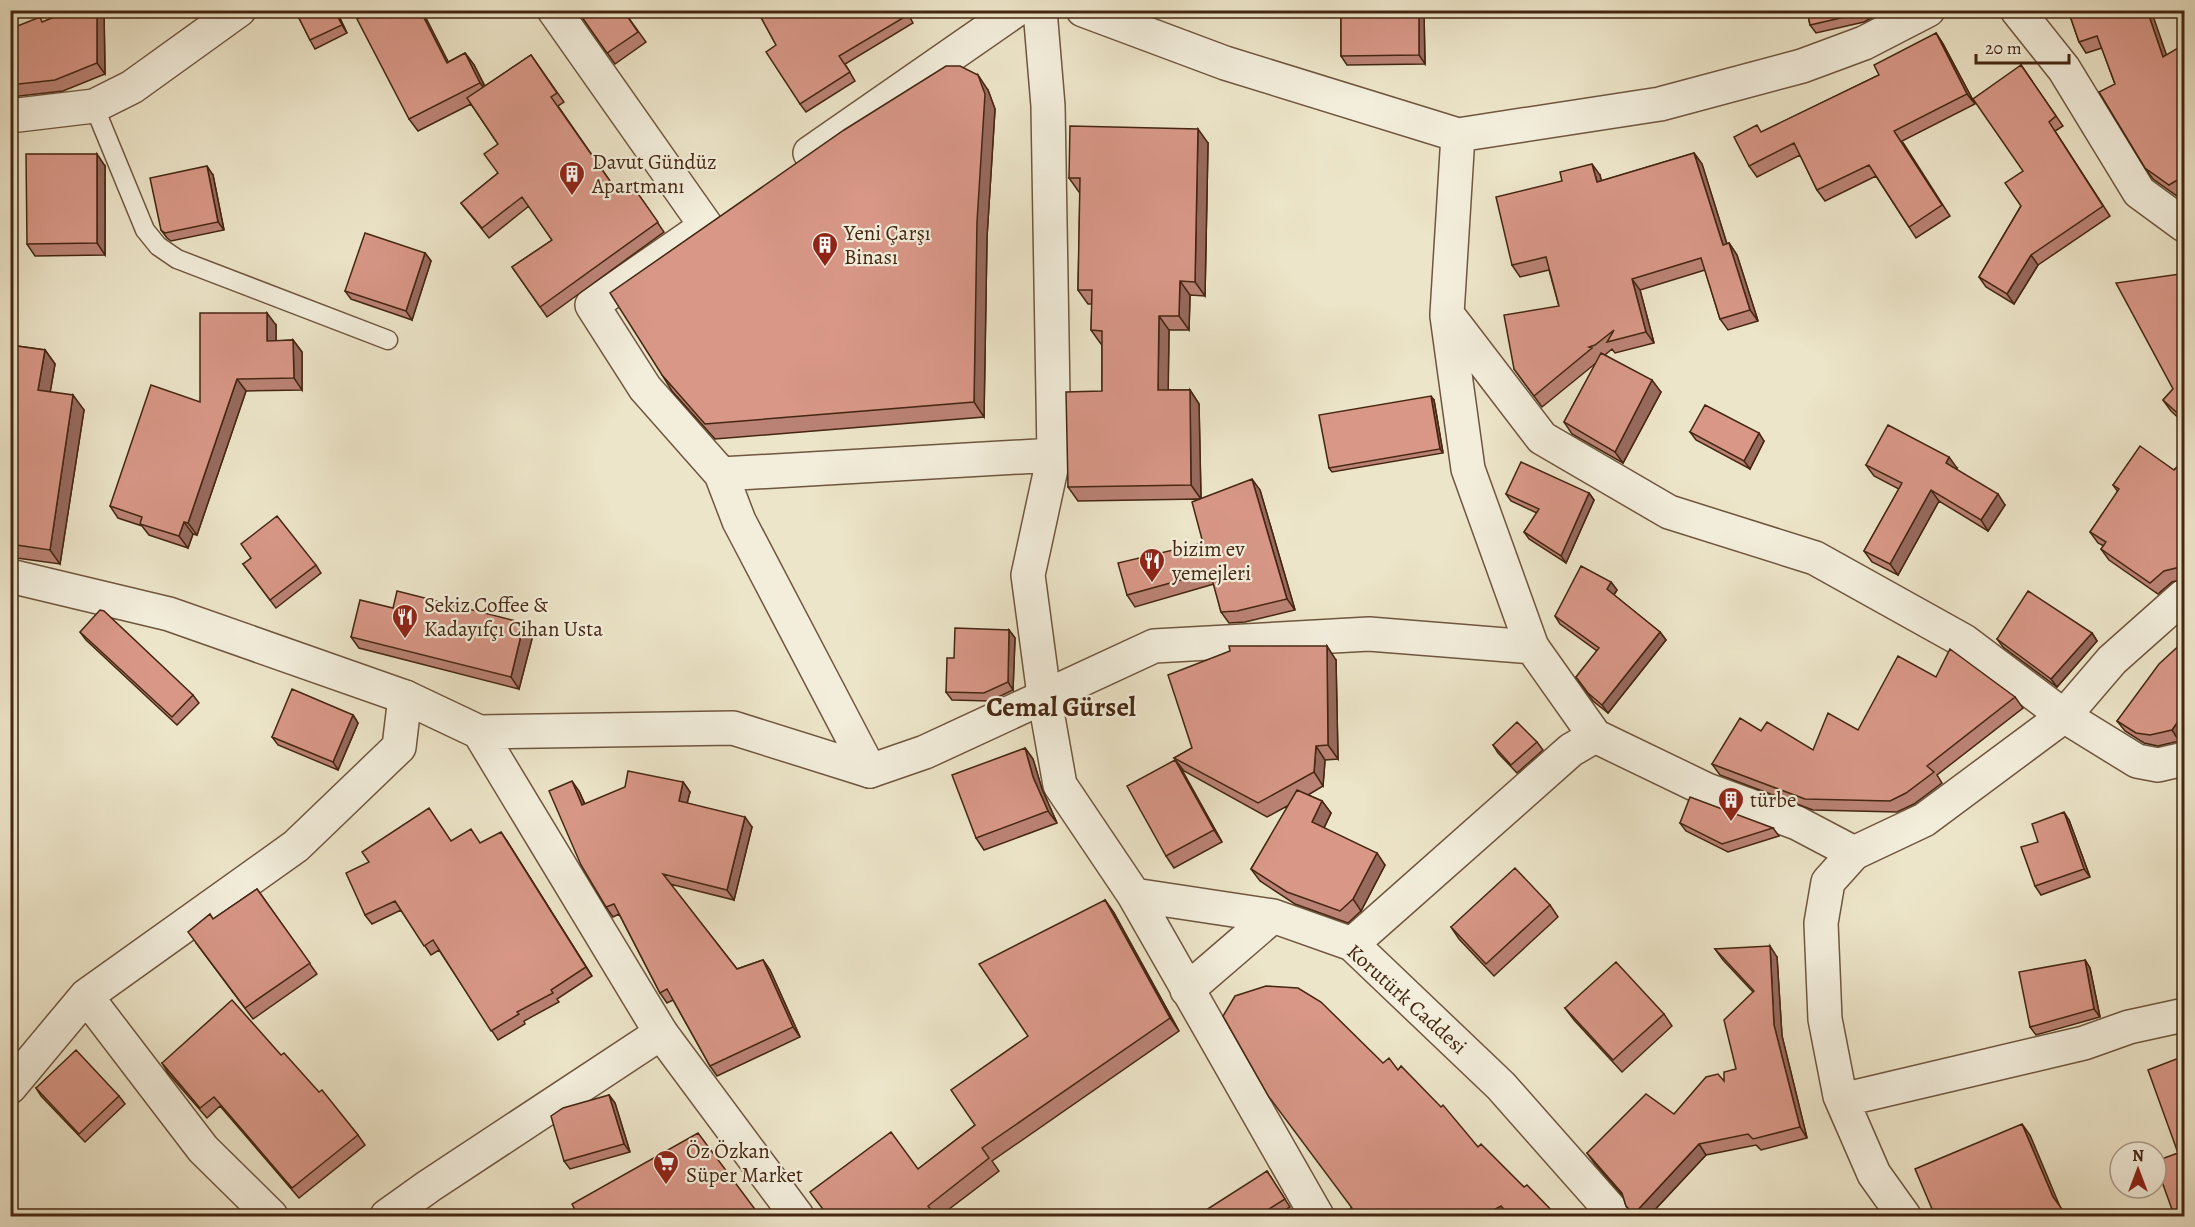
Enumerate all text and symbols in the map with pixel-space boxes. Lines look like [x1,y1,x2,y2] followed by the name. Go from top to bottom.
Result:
[1976,27,2069,65] scale bar
[1985,36,2022,60] text: 20 m
[591,148,717,200] place label: Davut Gündüz Apartmanı
[557,159,587,197] building icon: Davut Gündüz Apartmanı
[843,219,931,271] place label: Yeni Çarşı Binası
[810,230,840,268] building icon: Yeni Çarşı Binası
[1171,535,1251,587] place label: bizim ev yemejleri
[1137,546,1167,584] restaurant icon: bizim ev yemejleri
[424,591,603,643] place label: Sekiz Coffee & Kadayıfçı Cihan Usta
[390,602,420,640] restaurant icon: Sekiz Coffee & Kadayıfçı Cihan Usta
[986,689,1136,725] district label: Cemal Gürsel
[1716,785,1746,823] building icon: türbe
[1750,786,1796,814] place label: türbe
[1341,938,1473,1061] street label: Korutürk Caddesi
[686,1137,803,1189] place label: Öz Özkan Süper Market
[2108,1140,2168,1200] north arrow
[2132,1145,2144,1167] text: N
[651,1148,681,1186] supermarket icon: Öz Özkan Süper Market

